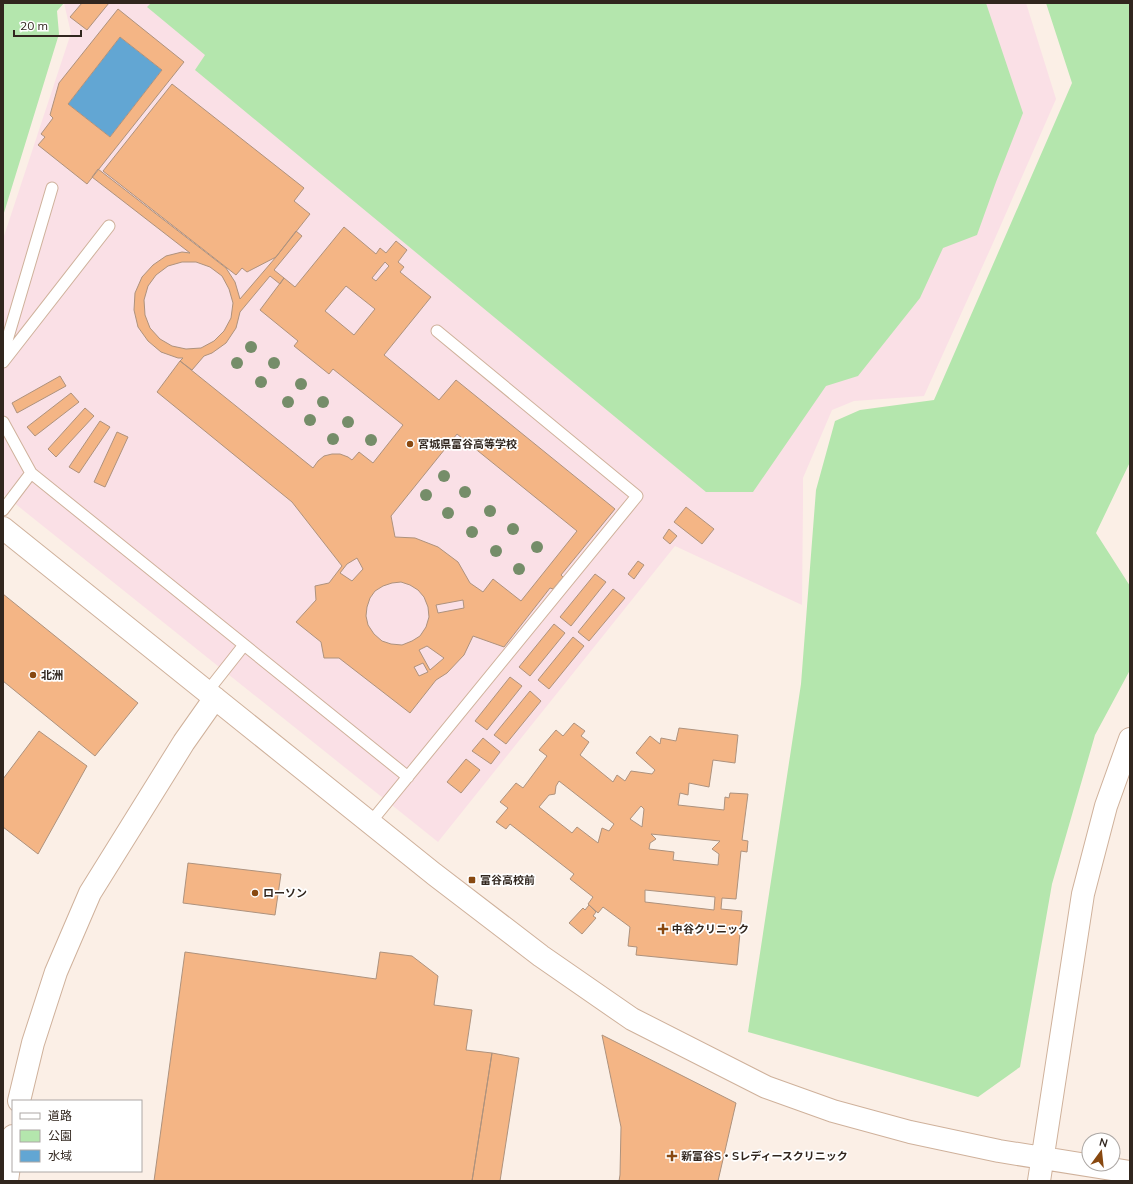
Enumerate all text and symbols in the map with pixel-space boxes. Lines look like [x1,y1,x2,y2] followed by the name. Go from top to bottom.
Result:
[14,12,81,38] scale bar
[20,18,48,33] text: 20 m
[418,437,517,451] place label: 宮城県富谷高等学校
[405,439,415,449] marker: 宮城県富谷高等学校
[41,668,63,682] place label: 北洲
[28,670,38,680] marker: 北洲
[480,873,535,887] place label: 富谷高校前
[467,875,477,885] marker: 富谷高校前
[263,886,307,900] place label: ローソン
[250,888,260,898] marker: ローソン
[672,922,749,936] place label: 中谷クリニック
[657,923,669,935] marker: 中谷クリニック
[12,1100,142,1172] legend
[48,1108,72,1123] text: 道路
[48,1128,72,1143] text: 公園
[1081,1132,1121,1172] north arrow
[1098,1135,1109,1150] text: N
[48,1148,72,1163] text: 水域
[681,1149,848,1163] place label: 新富谷S・Sレディースクリニック
[666,1150,678,1162] marker: 新富谷S・Sレディースクリニック

